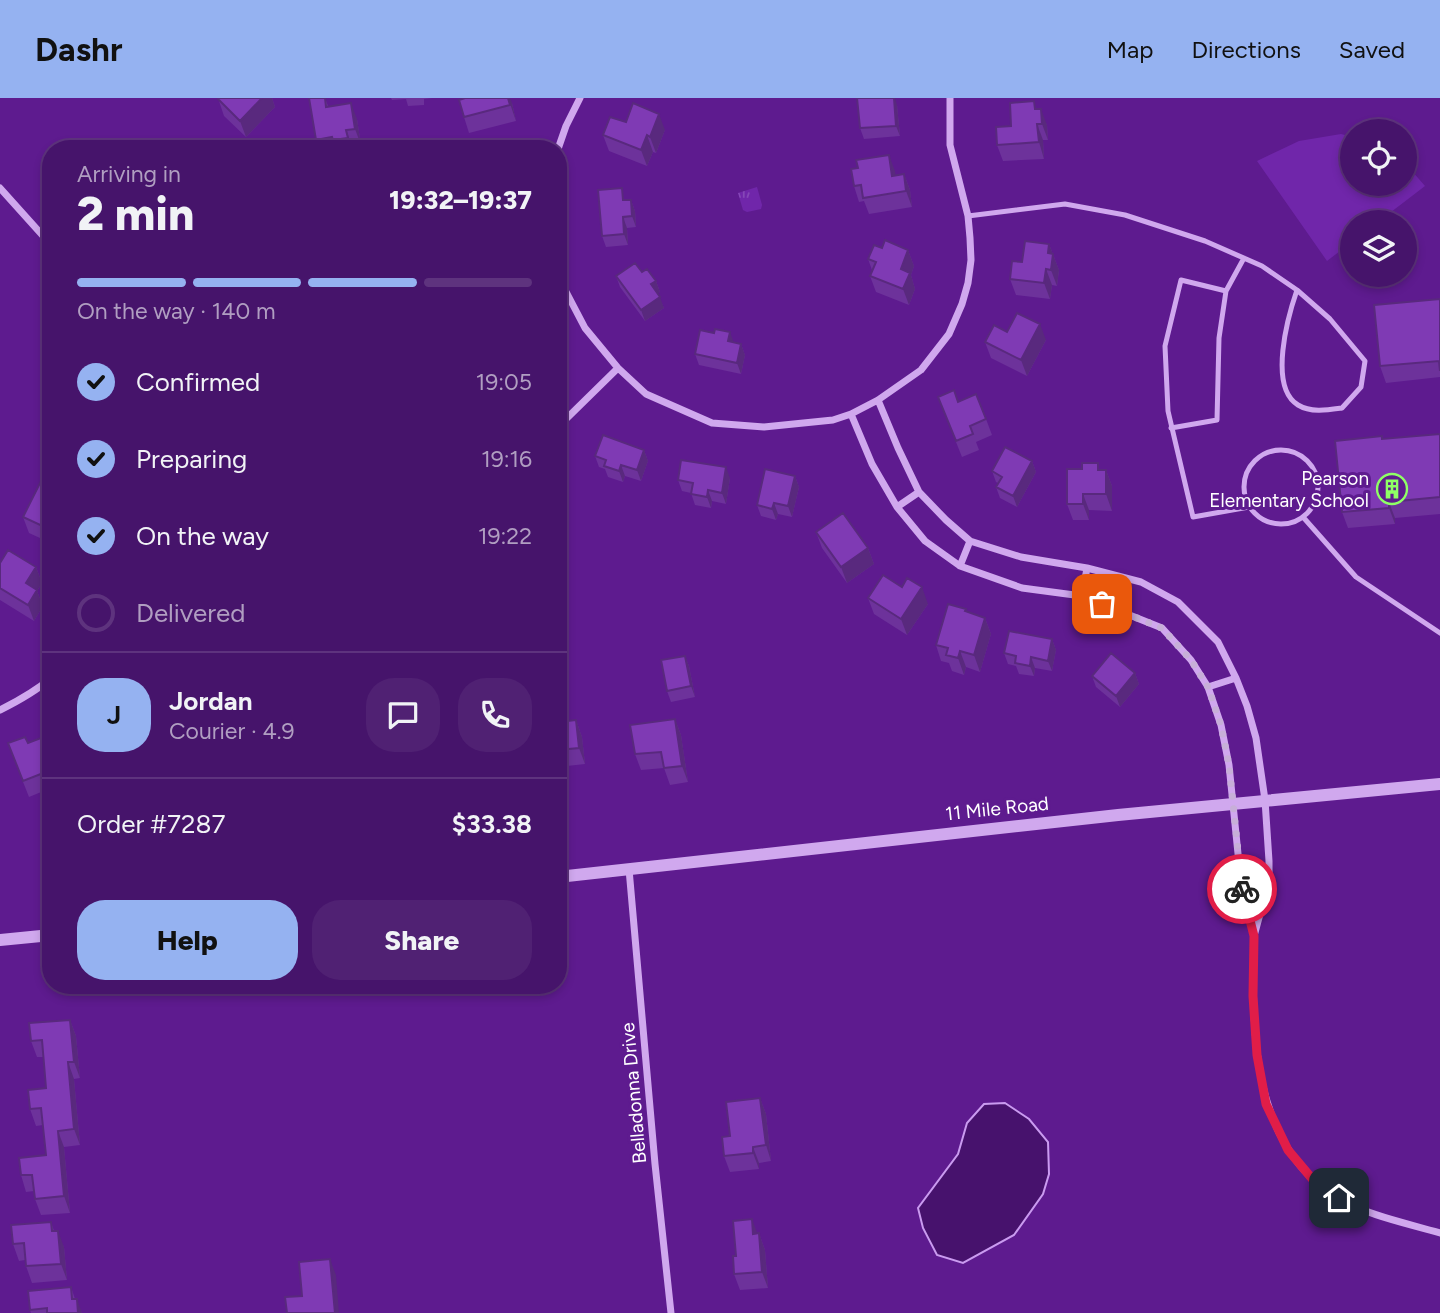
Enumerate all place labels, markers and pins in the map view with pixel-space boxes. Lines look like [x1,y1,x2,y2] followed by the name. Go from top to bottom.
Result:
[1209,467,1369,512] place label: Pearson Elementary School
[1375,472,1409,506] building icon: Pearson Elementary School
[1072,574,1132,634] pin
[1309,1168,1369,1228] pin

